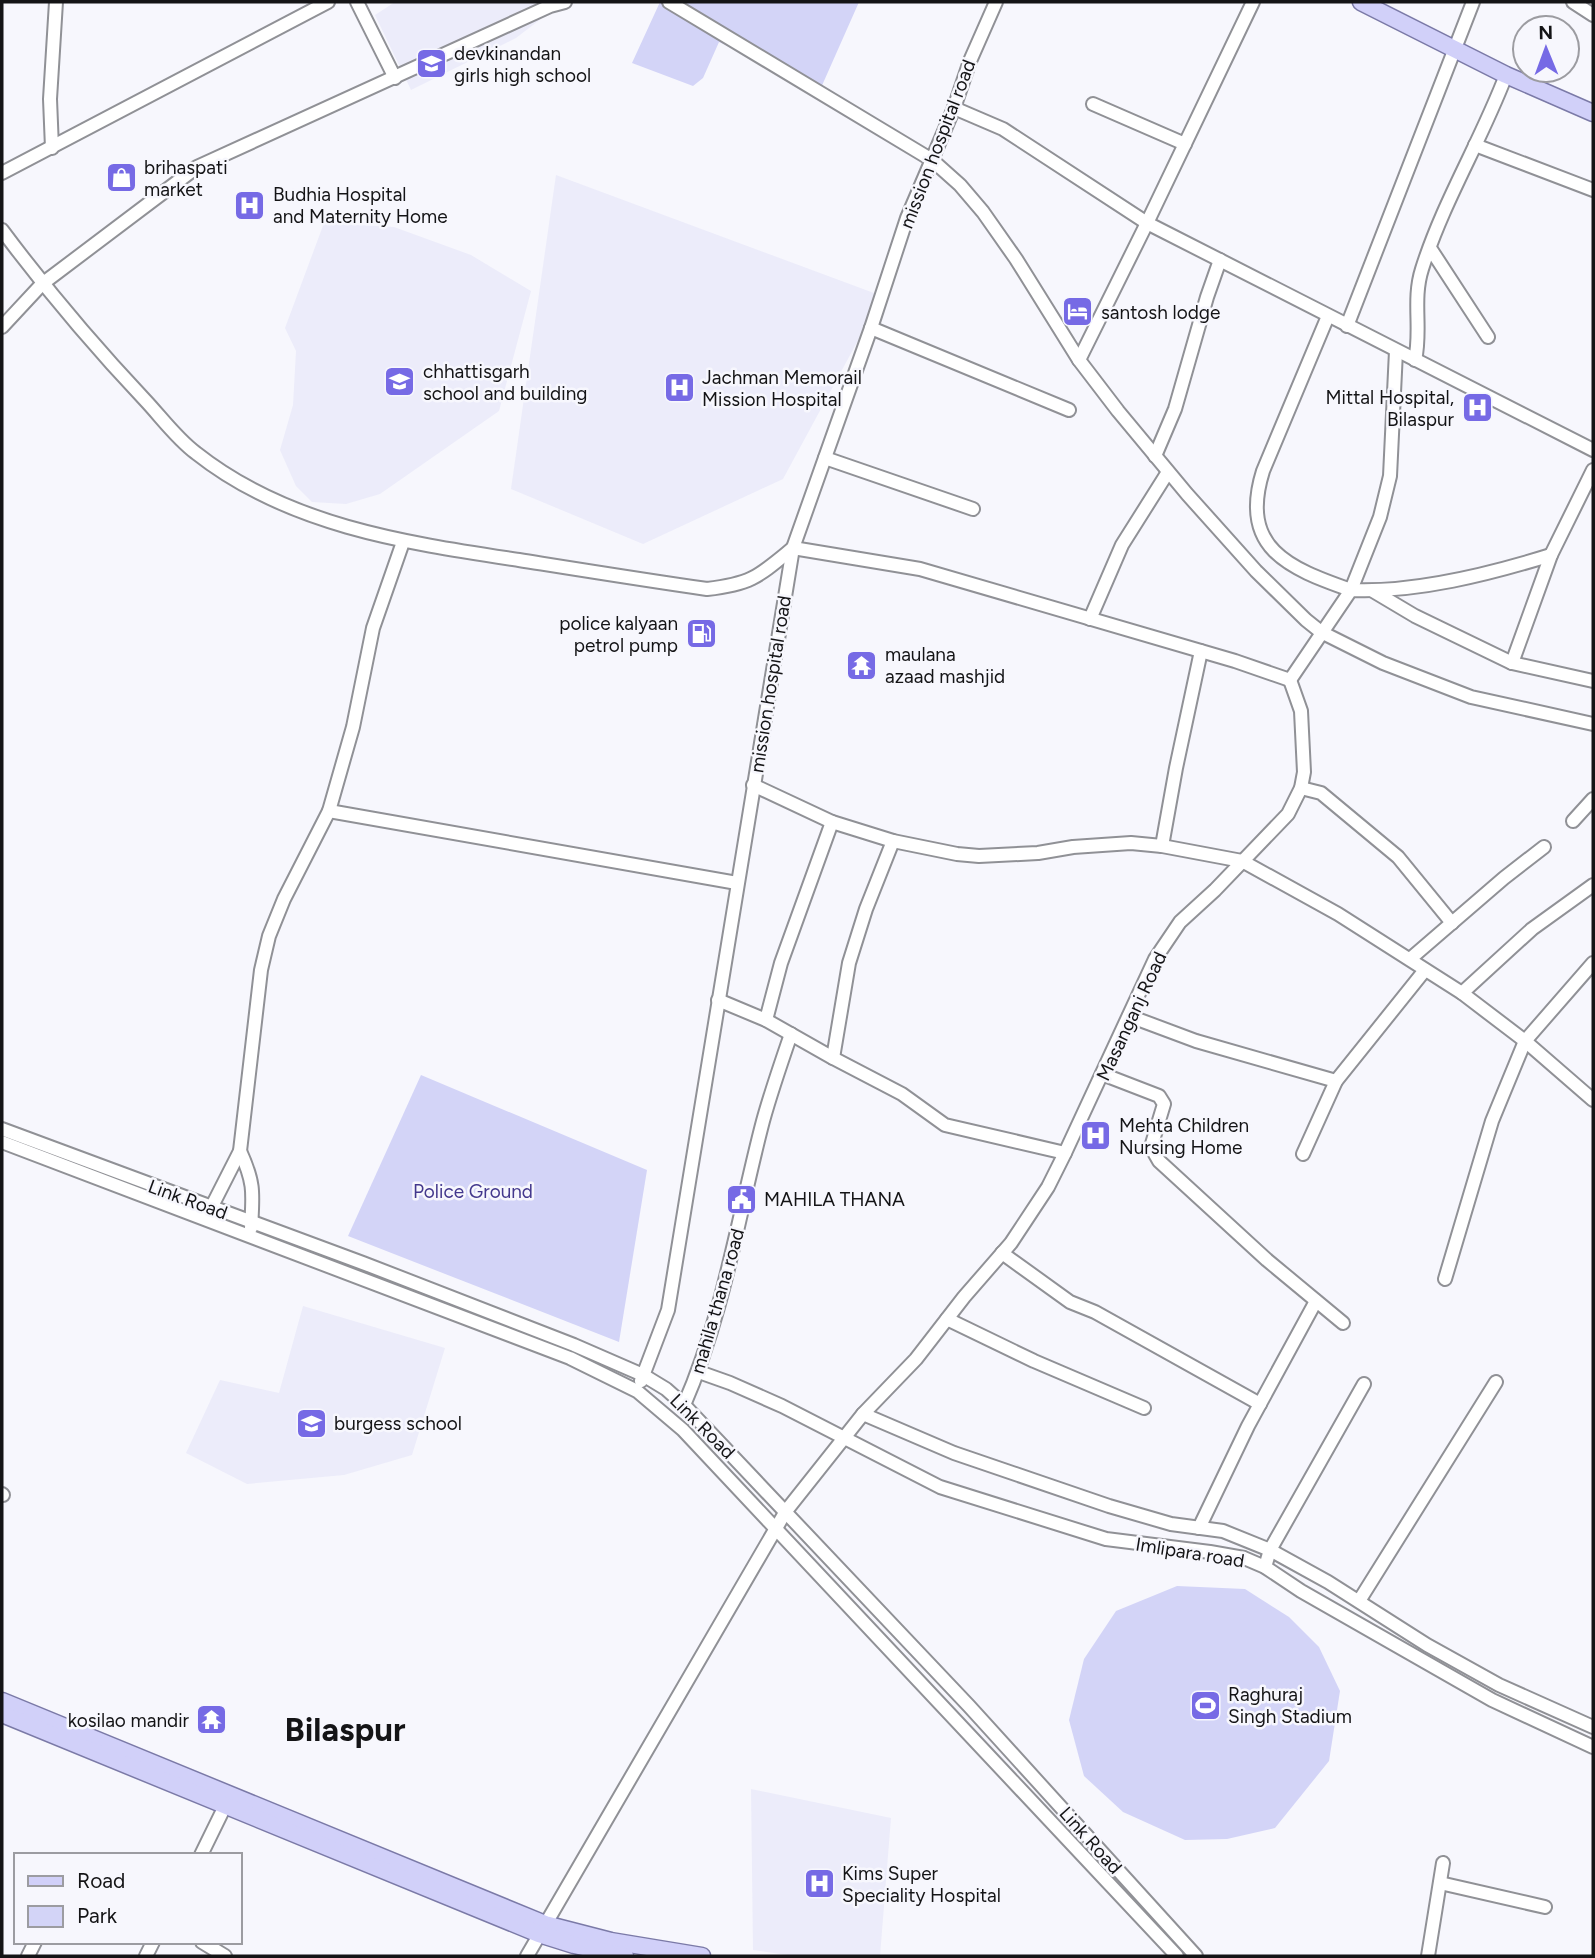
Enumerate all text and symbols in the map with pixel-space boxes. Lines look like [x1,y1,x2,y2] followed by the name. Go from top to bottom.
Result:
[1511,14,1581,84] north arrow
[1538,21,1553,44] text: N
[454,42,591,87] place label: devkinandan girls high school
[414,47,448,81] school or university icon: devkinandan girls high school
[895,56,980,232] street label: mission hospital road
[144,156,228,201] place label: brihaspati market
[104,161,138,195] shop icon: brihaspati market
[273,183,448,228] place label: Budhia Hospital and Maternity Home
[233,188,267,222] hospital icon: Budhia Hospital and Maternity Home
[1061,295,1095,329] hotel icon: santosh lodge
[1101,301,1220,324] place label: santosh lodge
[423,360,587,405] place label: chhattisgarh school and building
[383,365,417,399] school or university icon: chhattisgarh school and building
[702,366,862,411] place label: Jachman Memorail Mission Hospital
[662,371,696,405] hospital icon: Jachman Memorail Mission Hospital
[1326,386,1455,431] place label: Mittal Hospital, Bilaspur
[1460,391,1494,425] hospital icon: Mittal Hospital, Bilaspur
[745,594,796,774] street label: mission hospital road
[559,612,678,657] place label: police kalyaan petrol pump
[684,617,718,651] fuel station icon: police kalyaan petrol pump
[885,643,1005,688] place label: maulana azaad mashjid
[845,648,879,682] temple icon: maulana azaad mashjid
[1091,948,1171,1084] street label: Masanganj Road
[1119,1114,1249,1159] place label: Mehta Children Nursing Home
[1079,1119,1113,1153] hospital icon: Mehta Children Nursing Home
[145,1175,231,1224] street label: Link Road
[413,1180,533,1203] park label: Police Ground
[724,1182,758,1216] public building icon: MAHILA THANA
[764,1188,905,1211] place label: MAHILA THANA
[686,1226,749,1376] street label: mahila thana road
[665,1389,740,1464] street label: Link Road
[294,1406,328,1440] school or university icon: burgess school
[334,1412,462,1435] place label: burgess school
[1134,1533,1246,1572] street label: Imlipara road
[1228,1683,1352,1728] place label: Raghuraj Singh Stadium
[1188,1688,1222,1722] sports icon: Raghuraj Singh Stadium
[195,1703,229,1737] temple icon: kosilao mandir
[68,1709,190,1732] place label: kosilao mandir
[284,1710,406,1749] district label: Bilaspur
[1054,1802,1127,1879] street label: Link Road
[14,1853,242,1944] legend
[842,1862,1001,1907] place label: Kims Super Speciality Hospital
[802,1867,836,1901] hospital icon: Kims Super Speciality Hospital
[77,1868,125,1893] text: Road
[77,1903,118,1928] text: Park

